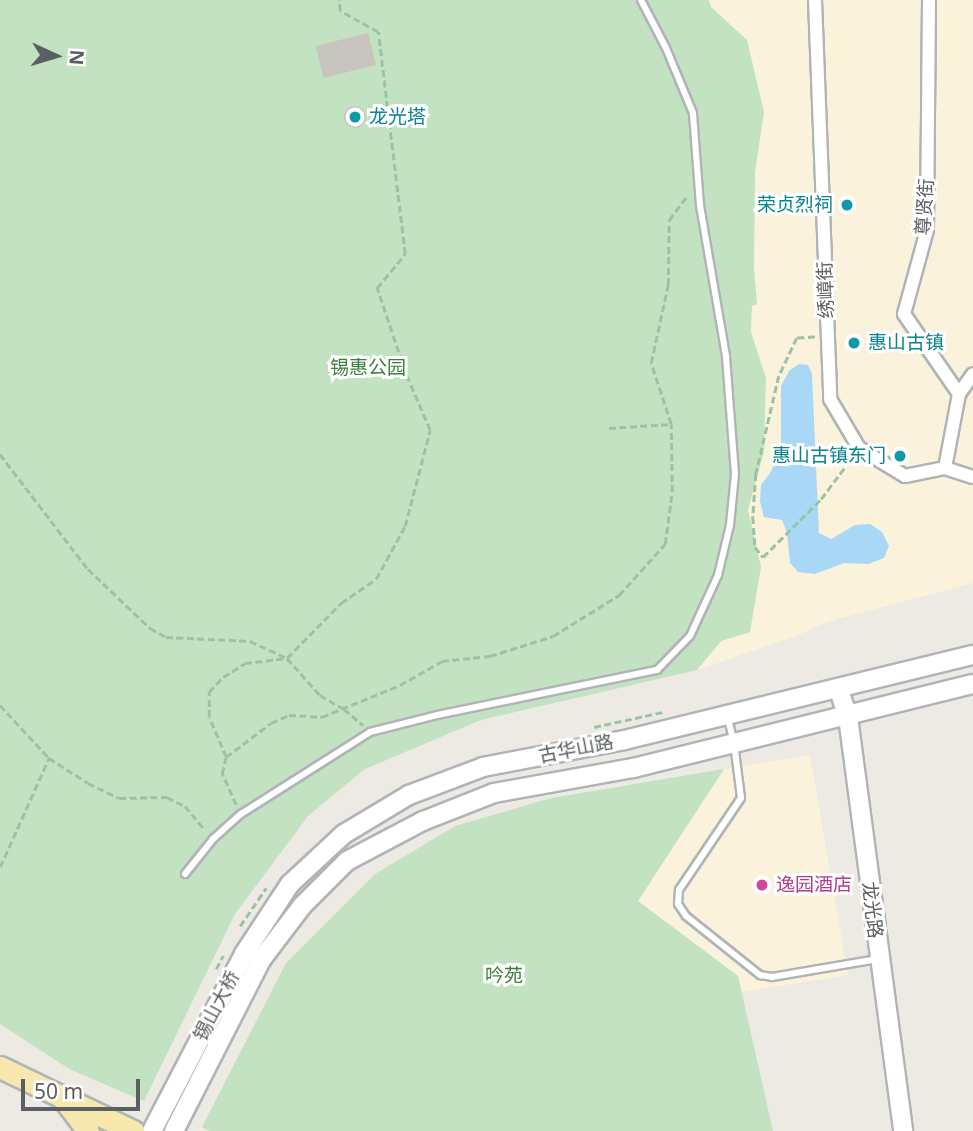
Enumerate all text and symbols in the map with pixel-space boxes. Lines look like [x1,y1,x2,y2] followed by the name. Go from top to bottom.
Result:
[21,21,91,91] north arrow
[63,49,90,66] text: N
[369,106,426,128] place label: 龙光塔
[347,109,363,125] marker: 龙光塔
[912,178,938,236] street label: 尊贤街
[757,194,833,216] place label: 荣贞烈祠
[839,197,855,213] marker: 荣贞烈祠
[814,261,838,319] street label: 绣嶂街
[868,332,944,354] place label: 惠山古镇
[846,335,862,351] marker: 惠山古镇
[330,357,406,379] park label: 锡惠公园
[772,445,886,467] place label: 惠山古镇东门
[892,448,908,464] marker: 惠山古镇东门
[537,731,615,767] street label: 古华山路
[776,874,852,896] place label: 逸园酒店
[754,877,770,893] marker: 逸园酒店
[857,880,887,940] street label: 龙光路
[485,965,523,987] park label: 吟苑
[189,967,245,1045] street label: 锡山大桥
[24,1064,144,1108] scale bar
[34,1077,83,1105] text: 50 m

